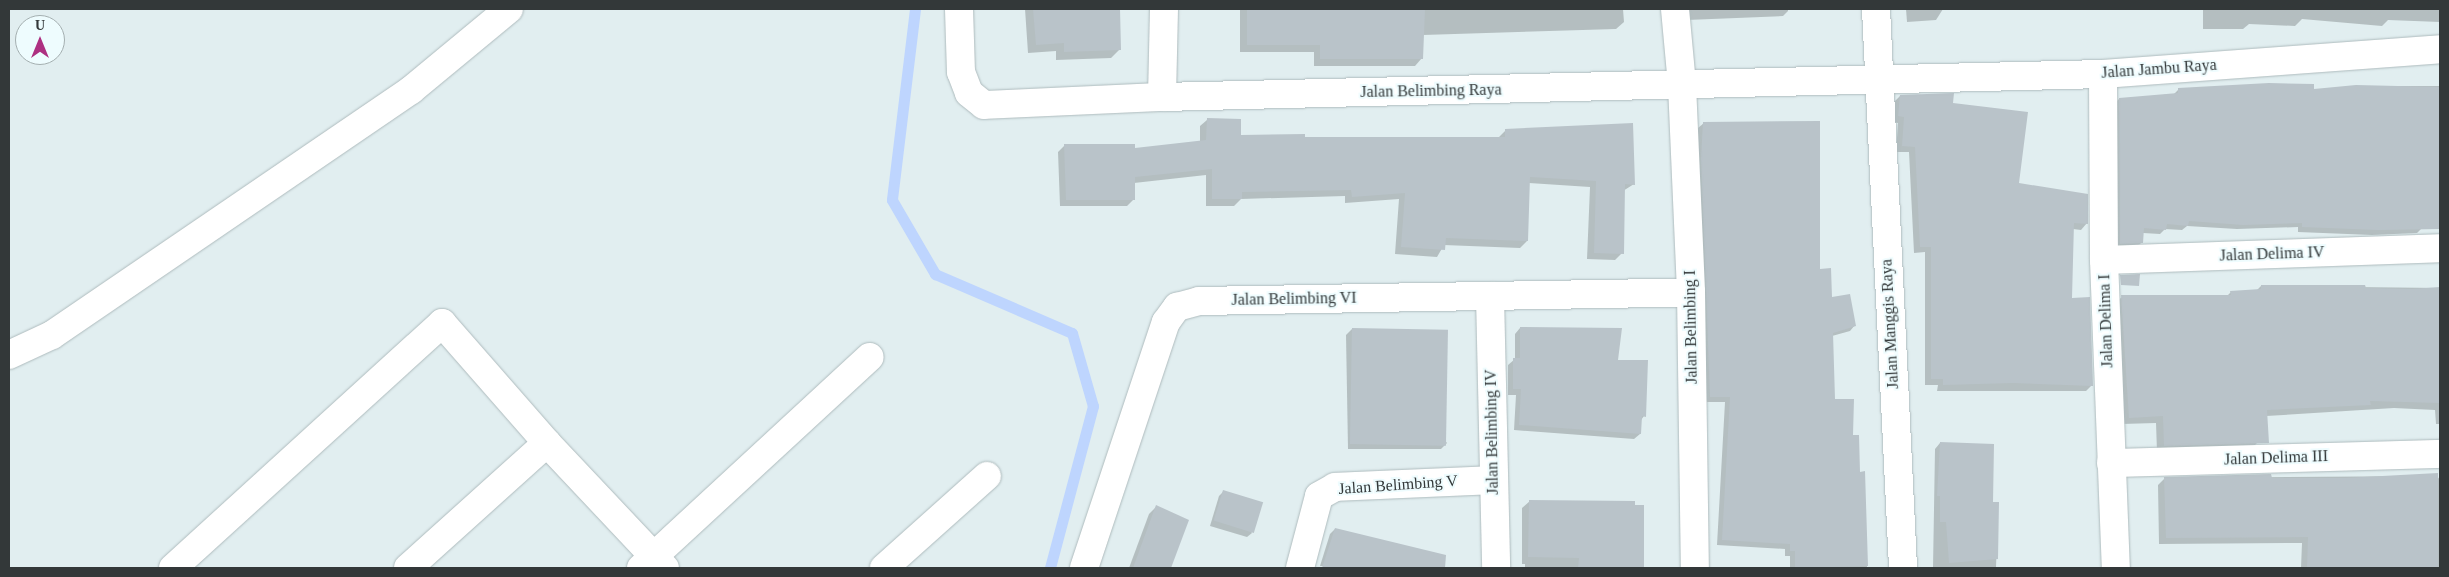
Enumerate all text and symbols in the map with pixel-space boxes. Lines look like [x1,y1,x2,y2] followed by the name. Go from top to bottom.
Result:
[15,15,65,65] north arrow
[35,18,45,33] text: U
[2101,55,2217,83] street label: Jalan Jambu Raya
[1360,80,1502,102] street label: Jalan Belimbing Raya
[2219,243,2325,265] street label: Jalan Delima IV
[1877,259,1903,389] street label: Jalan Manggis Raya
[1680,270,1702,384] street label: Jalan Belimbing I
[2095,274,2117,368] street label: Jalan Delima I
[1231,288,1357,310] street label: Jalan Belimbing VI
[1481,369,1503,495] street label: Jalan Belimbing IV
[2224,447,2328,469] street label: Jalan Delima III
[1337,471,1459,499] street label: Jalan Belimbing V

